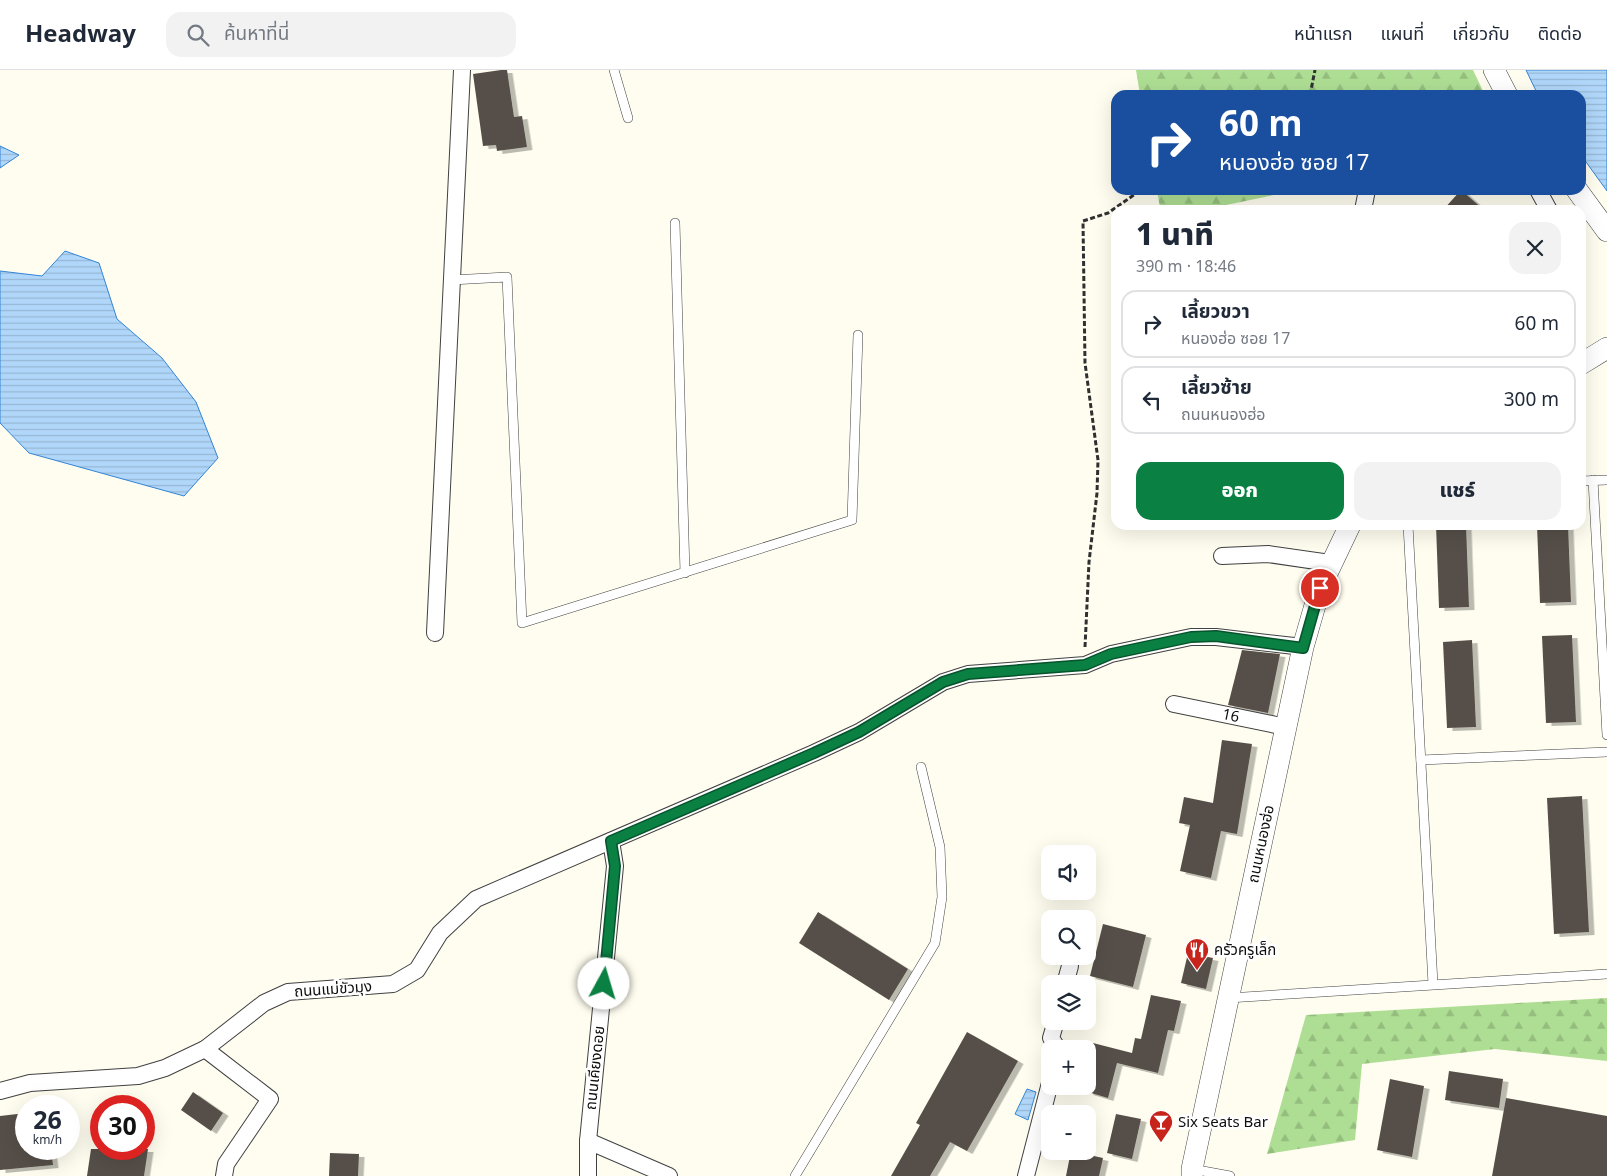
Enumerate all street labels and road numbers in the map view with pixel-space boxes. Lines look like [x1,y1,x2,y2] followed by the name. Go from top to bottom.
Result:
[1220,703,1241,729] street label: 16
[1242,803,1281,885] street label: ถนนหนองฮ่อ
[293,975,373,1004] street label: ถนนแม่ขัวมุง
[580,1025,611,1111] street label: ถนนเคียงดอย

